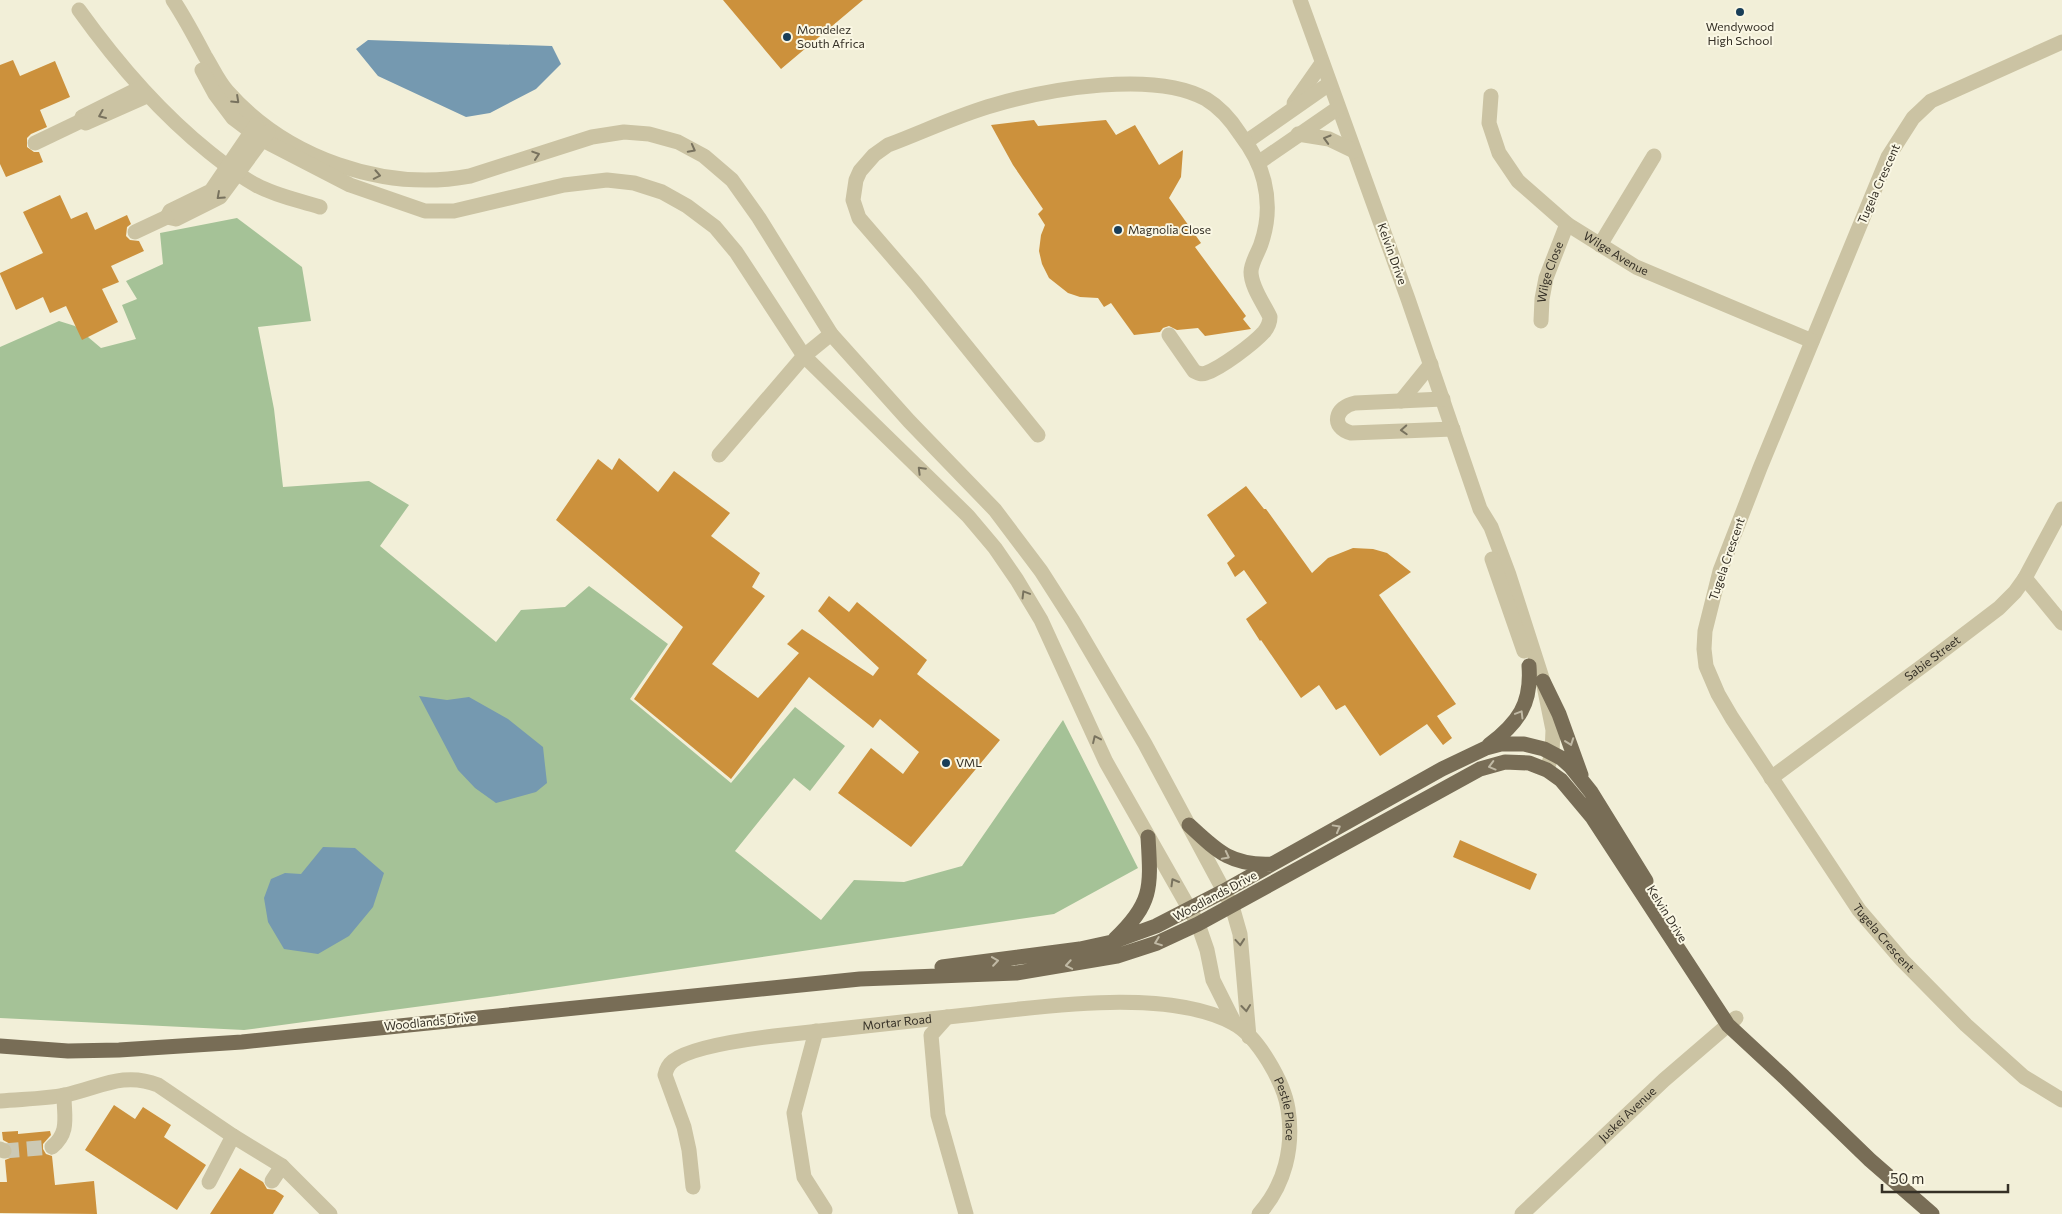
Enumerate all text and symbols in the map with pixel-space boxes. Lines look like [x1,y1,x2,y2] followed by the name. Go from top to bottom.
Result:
[1734,6,1746,18] marker: Wendywood High School
[1706,19,1774,47] place label: Wendywood High School
[797,22,865,50] place label: Mondelez South Africa
[781,31,793,43] marker: Mondelez South Africa
[230,94,239,103] one-way arrow
[98,109,107,120] one-way arrow
[1323,134,1332,144] one-way arrow
[1854,141,1902,226] street label: Tugela Crescent
[687,143,696,153] one-way arrow
[531,151,539,161] one-way arrow
[373,170,382,180] one-way arrow
[217,190,226,199] one-way arrow
[1375,221,1411,286] street label: Kelvin Drive
[1128,222,1211,236] place label: Magnolia Close
[1112,224,1124,236] marker: Magnolia Close
[1581,228,1651,277] street label: Wilge Avenue
[1533,239,1566,304] street label: Wilge Close
[1400,425,1408,435] one-way arrow
[918,466,927,475] one-way arrow
[1705,515,1747,602] street label: Tugela Crescent
[1021,590,1031,599] one-way arrow
[1901,632,1963,683] street label: Sabie Street
[1513,710,1523,719] one-way arrow
[1092,736,1102,745] one-way arrow
[1564,737,1574,746] one-way arrow
[956,755,982,769] place label: VML
[940,757,952,769] marker: VML
[1488,760,1496,770] one-way arrow
[1331,824,1340,834] one-way arrow
[1221,850,1230,860] one-way arrow
[1170,867,1259,923] street label: Woodlands Drive
[1170,879,1180,888] one-way arrow
[1645,882,1691,944] street label: Kelvin Drive
[1851,900,1918,974] street label: Tugela Crescent
[1154,935,1163,946] one-way arrow
[1235,939,1246,947] one-way arrow
[991,957,999,967] one-way arrow
[1064,960,1073,970] one-way arrow
[1240,1004,1251,1012] one-way arrow
[383,1009,477,1033] street label: Woodlands Drive
[861,1011,932,1032] street label: Mortar Road
[1272,1075,1298,1141] street label: Pestle Place
[1595,1083,1658,1145] street label: Juskei Avenue
[1882,1162,2008,1194] scale bar
[1890,1169,1924,1187] text: 50 m

